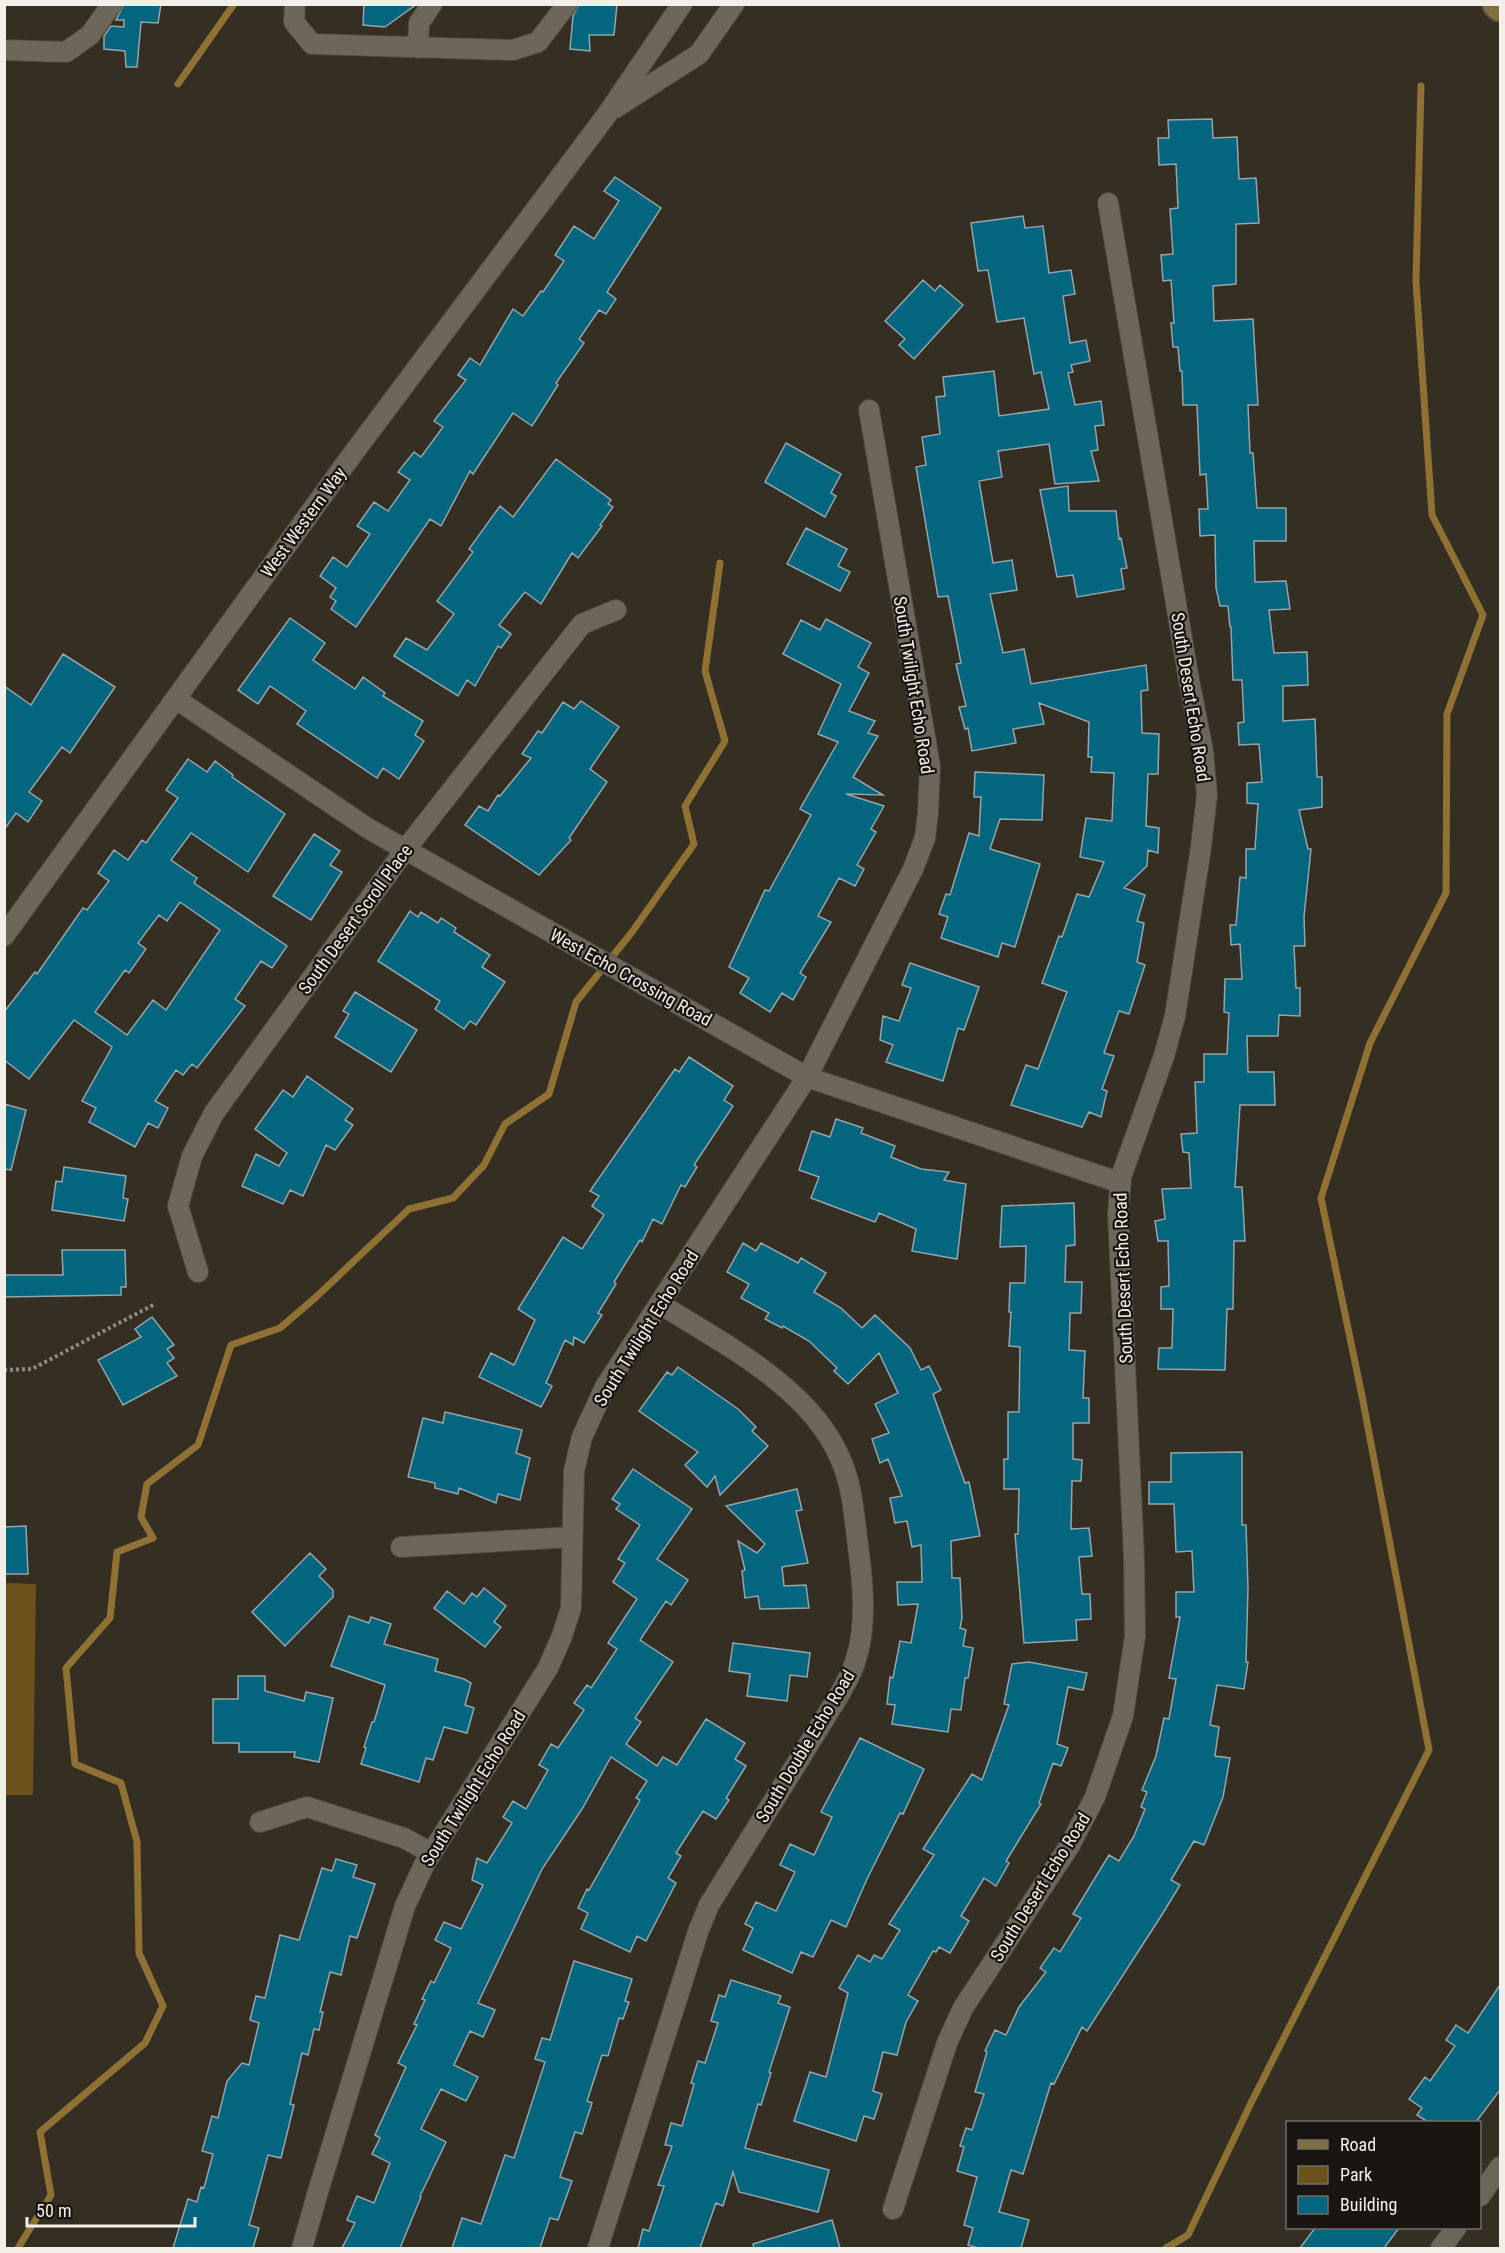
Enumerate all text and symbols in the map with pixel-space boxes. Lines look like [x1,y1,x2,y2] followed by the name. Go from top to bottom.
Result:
[256,462,350,581] street label: West Western Way
[890,594,938,776] street label: South Twilight Echo Road
[1167,611,1215,783] street label: South Desert Echo Road
[294,840,416,998] street label: South Desert Scroll Place
[547,924,715,1030] street label: West Echo Crossing Road
[1110,1192,1136,1364] street label: South Desert Echo Road
[589,1246,703,1410] street label: South Twilight Echo Road
[751,1666,859,1826] street label: South Double Echo Road
[416,1706,530,1870] street label: South Twilight Echo Road
[986,1809,1094,1965] street label: South Desert Echo Road
[1286,2121,1481,2229] legend
[1340,2134,1376,2155] text: Road
[1340,2164,1372,2185] text: Park
[27,2190,195,2228] scale bar
[1340,2194,1397,2215] text: Building
[36,2200,71,2221] text: 50 m

